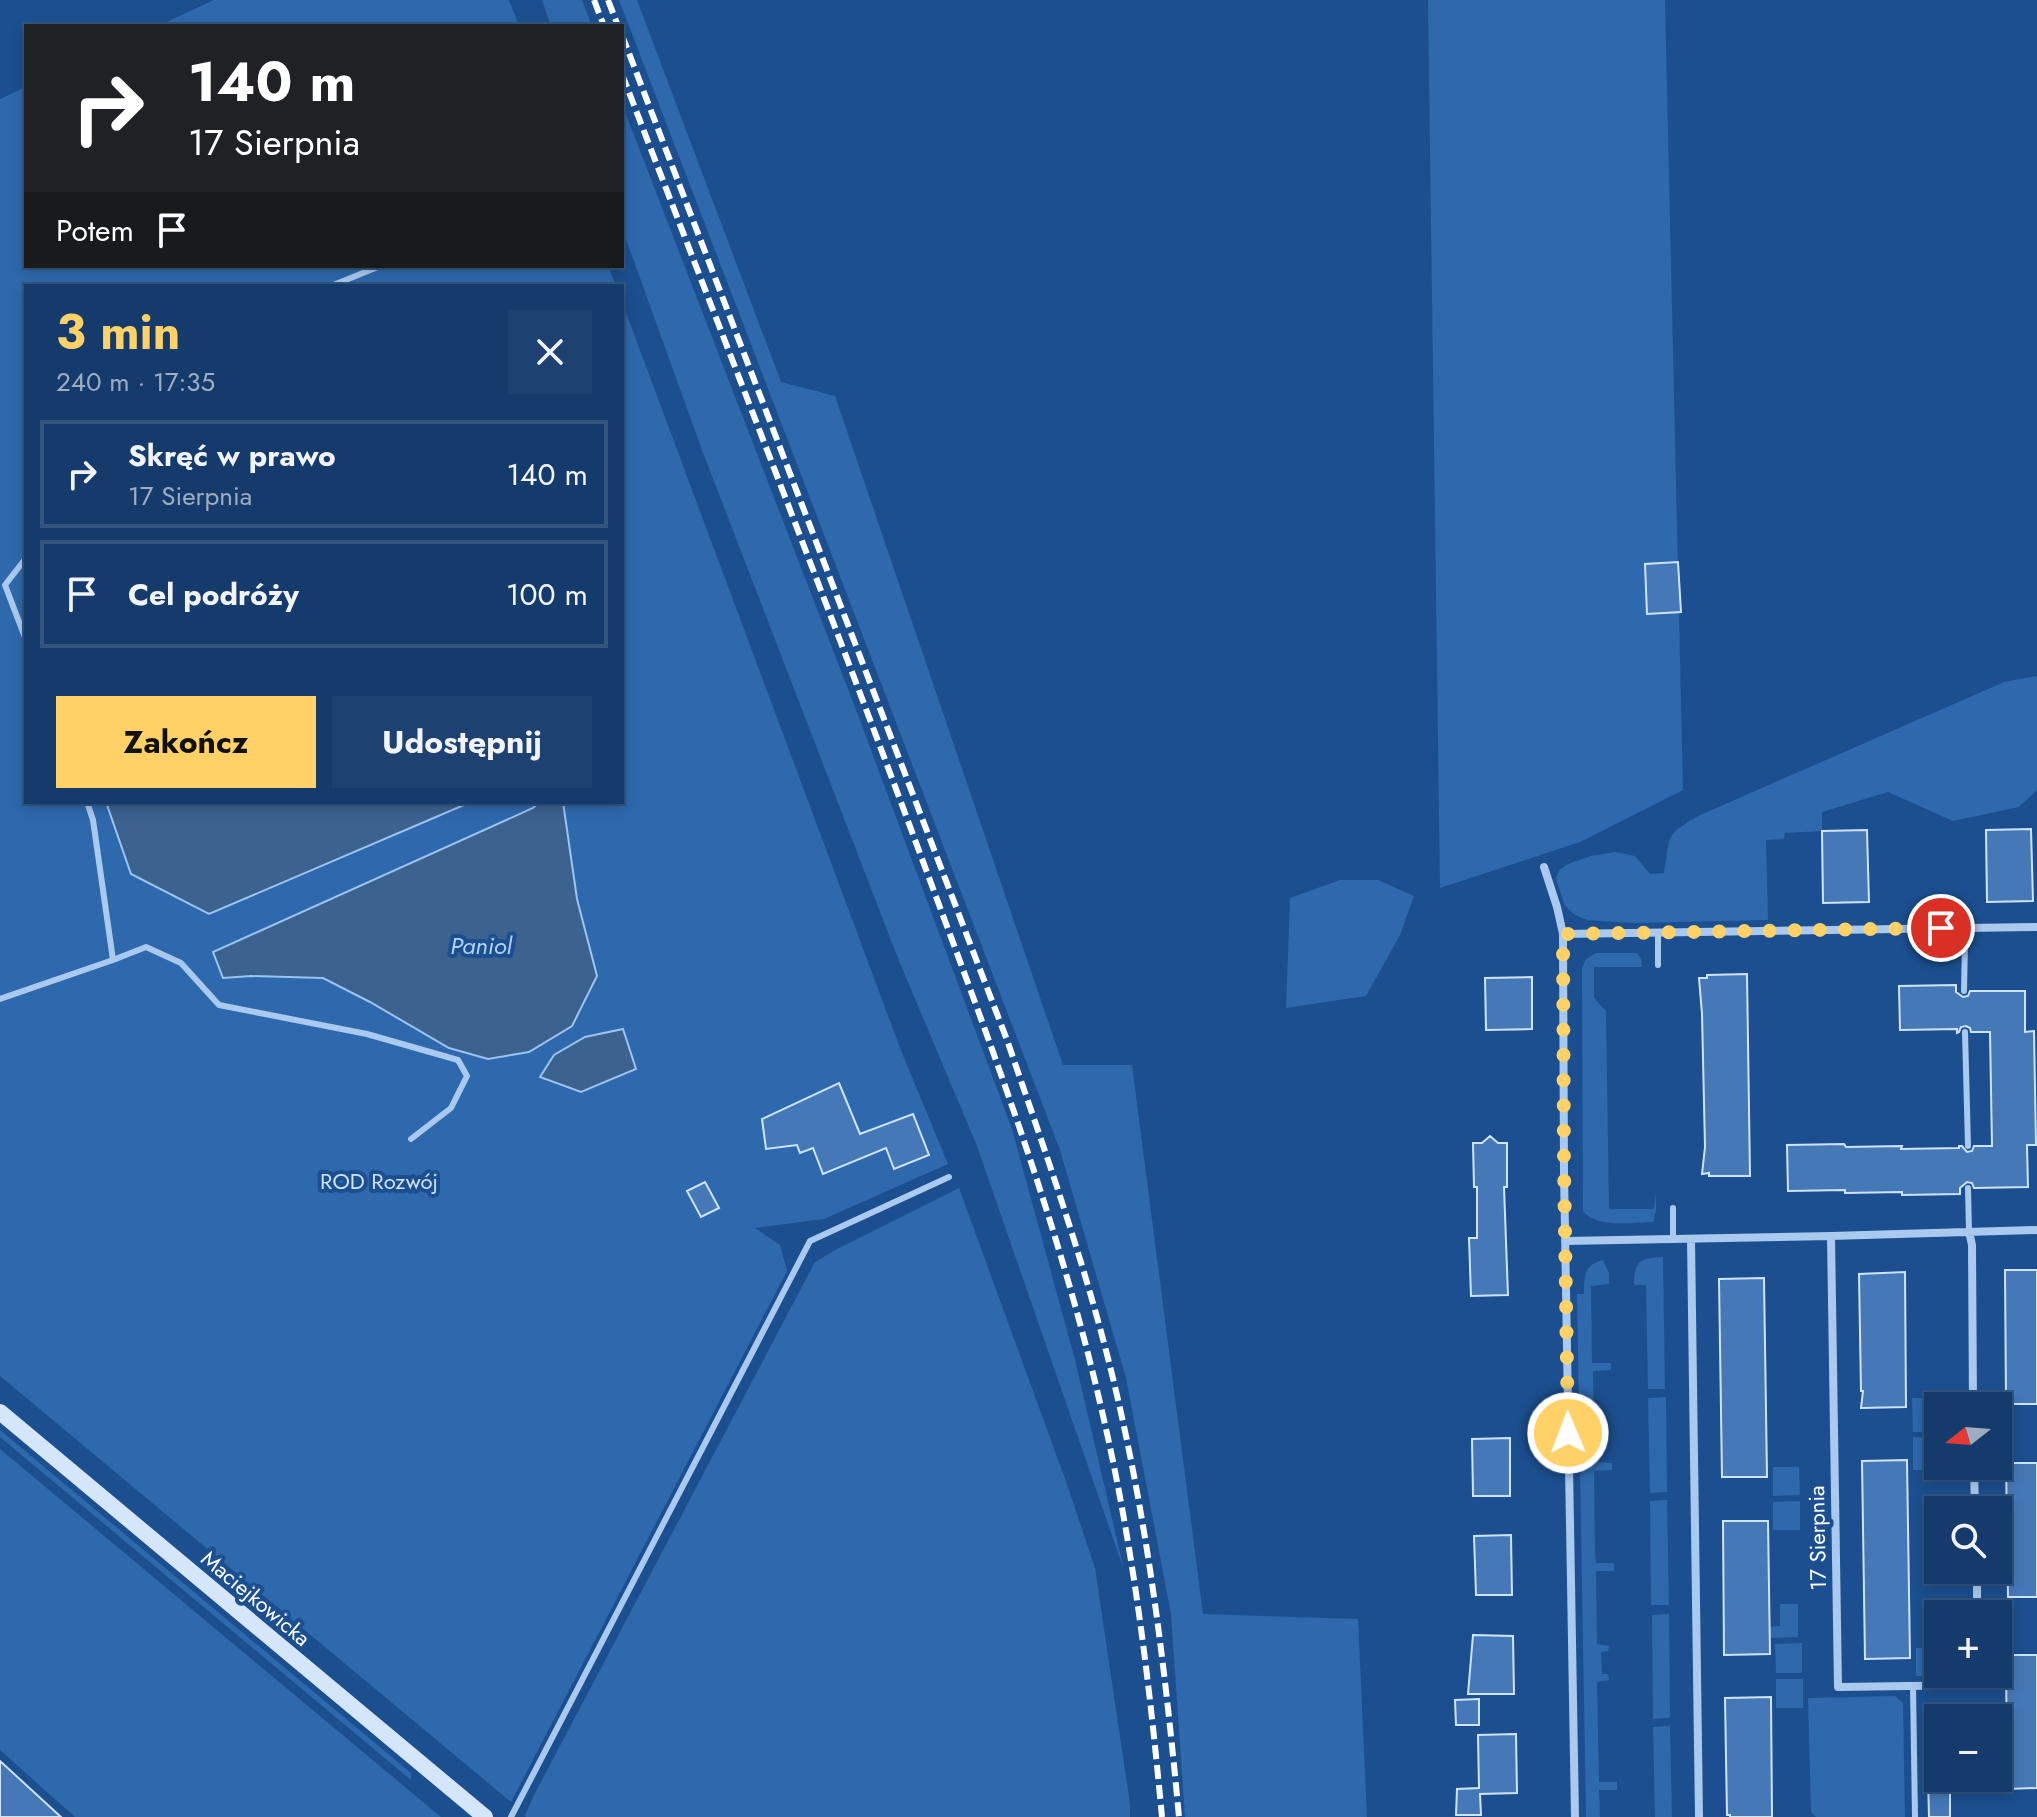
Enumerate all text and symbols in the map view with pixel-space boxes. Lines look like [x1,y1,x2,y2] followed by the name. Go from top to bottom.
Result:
[188,41,355,122] text: 140 m
[56,56,160,160] icon: right
[188,116,360,168] text: 17 Sierpnia
[150,208,194,252] icon: arrive
[56,209,134,252] text: Potem
[56,298,180,367] text: 3 min
[508,310,592,394] button: close
[56,363,215,401] text: 240 m · 17:35
[128,434,336,477] text: Skręć w prawo
[60,452,104,496] icon: right
[507,453,588,496] text: 140 m
[128,477,252,515] text: 17 Sierpnia
[60,572,104,616] icon: arrive
[128,573,299,616] text: Cel podróży
[506,573,588,616] text: 100 m
[56,696,316,788] button: Zakończ
[332,696,592,788] button: Udostępnij
[1907,894,1975,962] pin
[1919,906,1963,950] icon: arrive
[450,928,513,963] water label: Paniol
[320,1165,438,1197] park label: ROD Rozwój
[1526,1391,1610,1475] position arrow
[1924,1392,2012,1480] north arrow
[1924,1392,2012,1792] map controls
[1800,1485,1834,1591] street label: 17 Sierpnia
[1924,1496,2012,1584] button: search
[194,1543,318,1653] street label: Maciejkowicka
[1924,1600,2012,1688] button: +
[1924,1704,2012,1792] button: −

